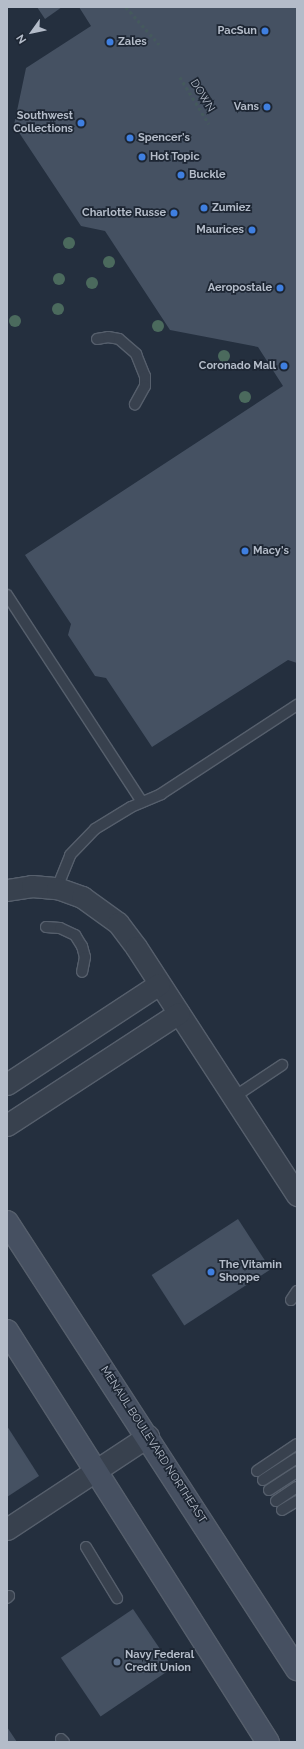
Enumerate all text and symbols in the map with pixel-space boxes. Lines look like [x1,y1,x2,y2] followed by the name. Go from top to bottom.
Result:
[12,12,52,52] north arrow
[218,24,257,38] place label: PacSun
[260,26,270,36] marker: PacSun
[14,32,29,46] text: N
[118,35,147,49] place label: Zales
[105,37,115,47] marker: Zales
[187,77,217,115] street label: DOWN
[234,100,259,114] place label: Vans
[262,102,272,112] marker: Vans
[13,110,73,136] place label: Southwest Collections
[76,118,86,128] marker: Southwest Collections
[138,131,190,145] place label: Spencer's
[125,133,135,143] marker: Spencer's
[150,150,200,164] place label: Hot Topic
[137,152,147,162] marker: Hot Topic
[189,168,226,182] place label: Buckle
[176,170,186,180] marker: Buckle
[212,201,251,215] place label: Zumiez
[199,203,209,213] marker: Zumiez
[82,206,166,220] place label: Charlotte Russe
[169,208,179,218] marker: Charlotte Russe
[196,223,244,237] place label: Maurices
[247,225,257,235] marker: Maurices
[208,281,272,295] place label: Aeropostale
[275,283,285,293] marker: Aeropostale
[199,359,276,373] place label: Coronado Mall
[279,361,289,371] marker: Coronado Mall
[253,544,289,558] place label: Macy's
[240,546,250,556] marker: Macy's
[219,1259,282,1285] place label: The Vitamin Shoppe
[206,1267,216,1277] marker: The Vitamin Shoppe
[97,1364,209,1526] street label: MENAUL BOULEVARD NORTHEAST
[125,1649,194,1675] place label: Navy Federal Credit Union
[112,1657,122,1667] marker: Navy Federal Credit Union

